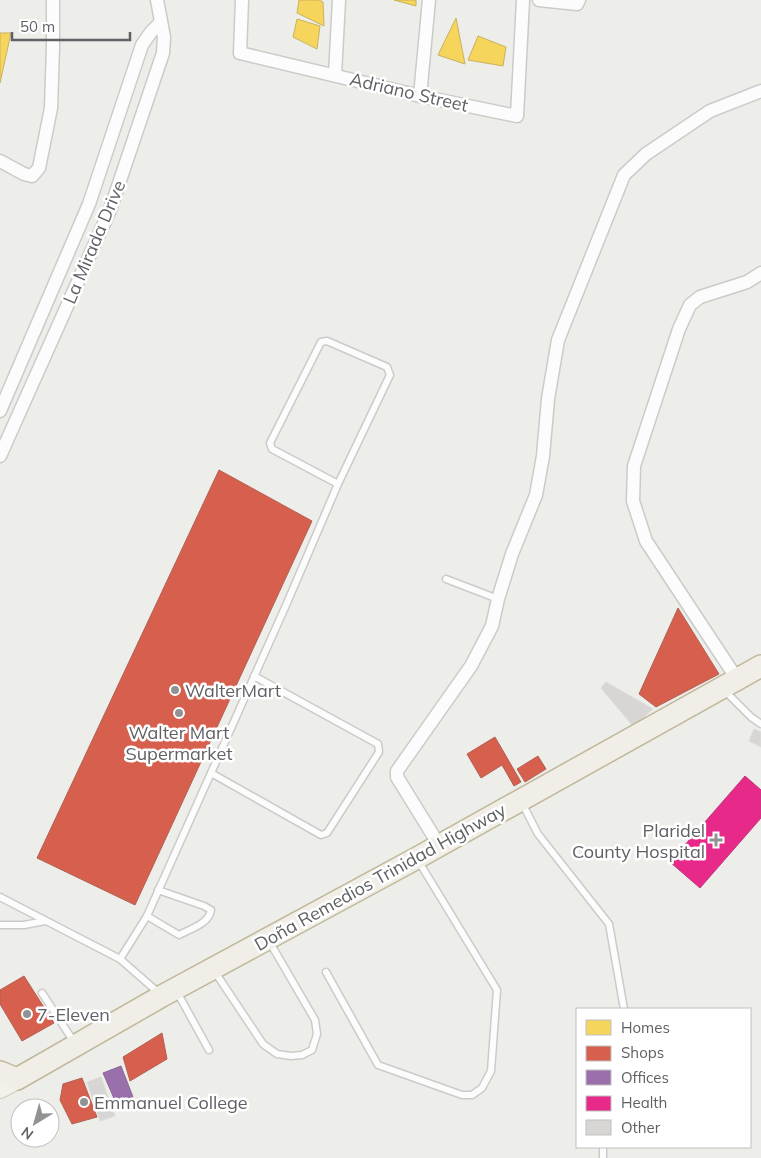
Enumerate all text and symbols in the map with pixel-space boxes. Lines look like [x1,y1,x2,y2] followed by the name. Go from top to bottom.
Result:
[12,10,130,42] scale bar
[20,17,55,36] text: 50 m
[348,67,470,117] street label: Adriano Street
[58,177,130,307] street label: La Mirada Drive
[185,679,281,702] place label: WalterMart
[169,684,181,696] marker: WalterMart
[173,707,185,719] marker: Walter Mart Supermarket
[126,721,233,765] place label: Walter Mart Supermarket
[250,798,510,956] street label: Doña Remedios Trinidad Highway
[572,819,705,863] place label: Plaridel County Hospital
[709,833,723,847] marker: Plaridel County Hospital
[37,1003,110,1026] place label: 7-Eleven
[21,1008,33,1020] marker: 7-Eleven
[576,1008,751,1148] legend
[621,1018,670,1037] text: Homes
[621,1043,664,1062] text: Shops
[621,1068,669,1087] text: Offices
[94,1091,248,1114] place label: Emmanuel College
[621,1093,667,1112] text: Health
[78,1096,90,1108] marker: Emmanuel College
[10,1098,60,1148] north arrow
[621,1118,661,1137] text: Other
[18,1123,37,1144] text: N

